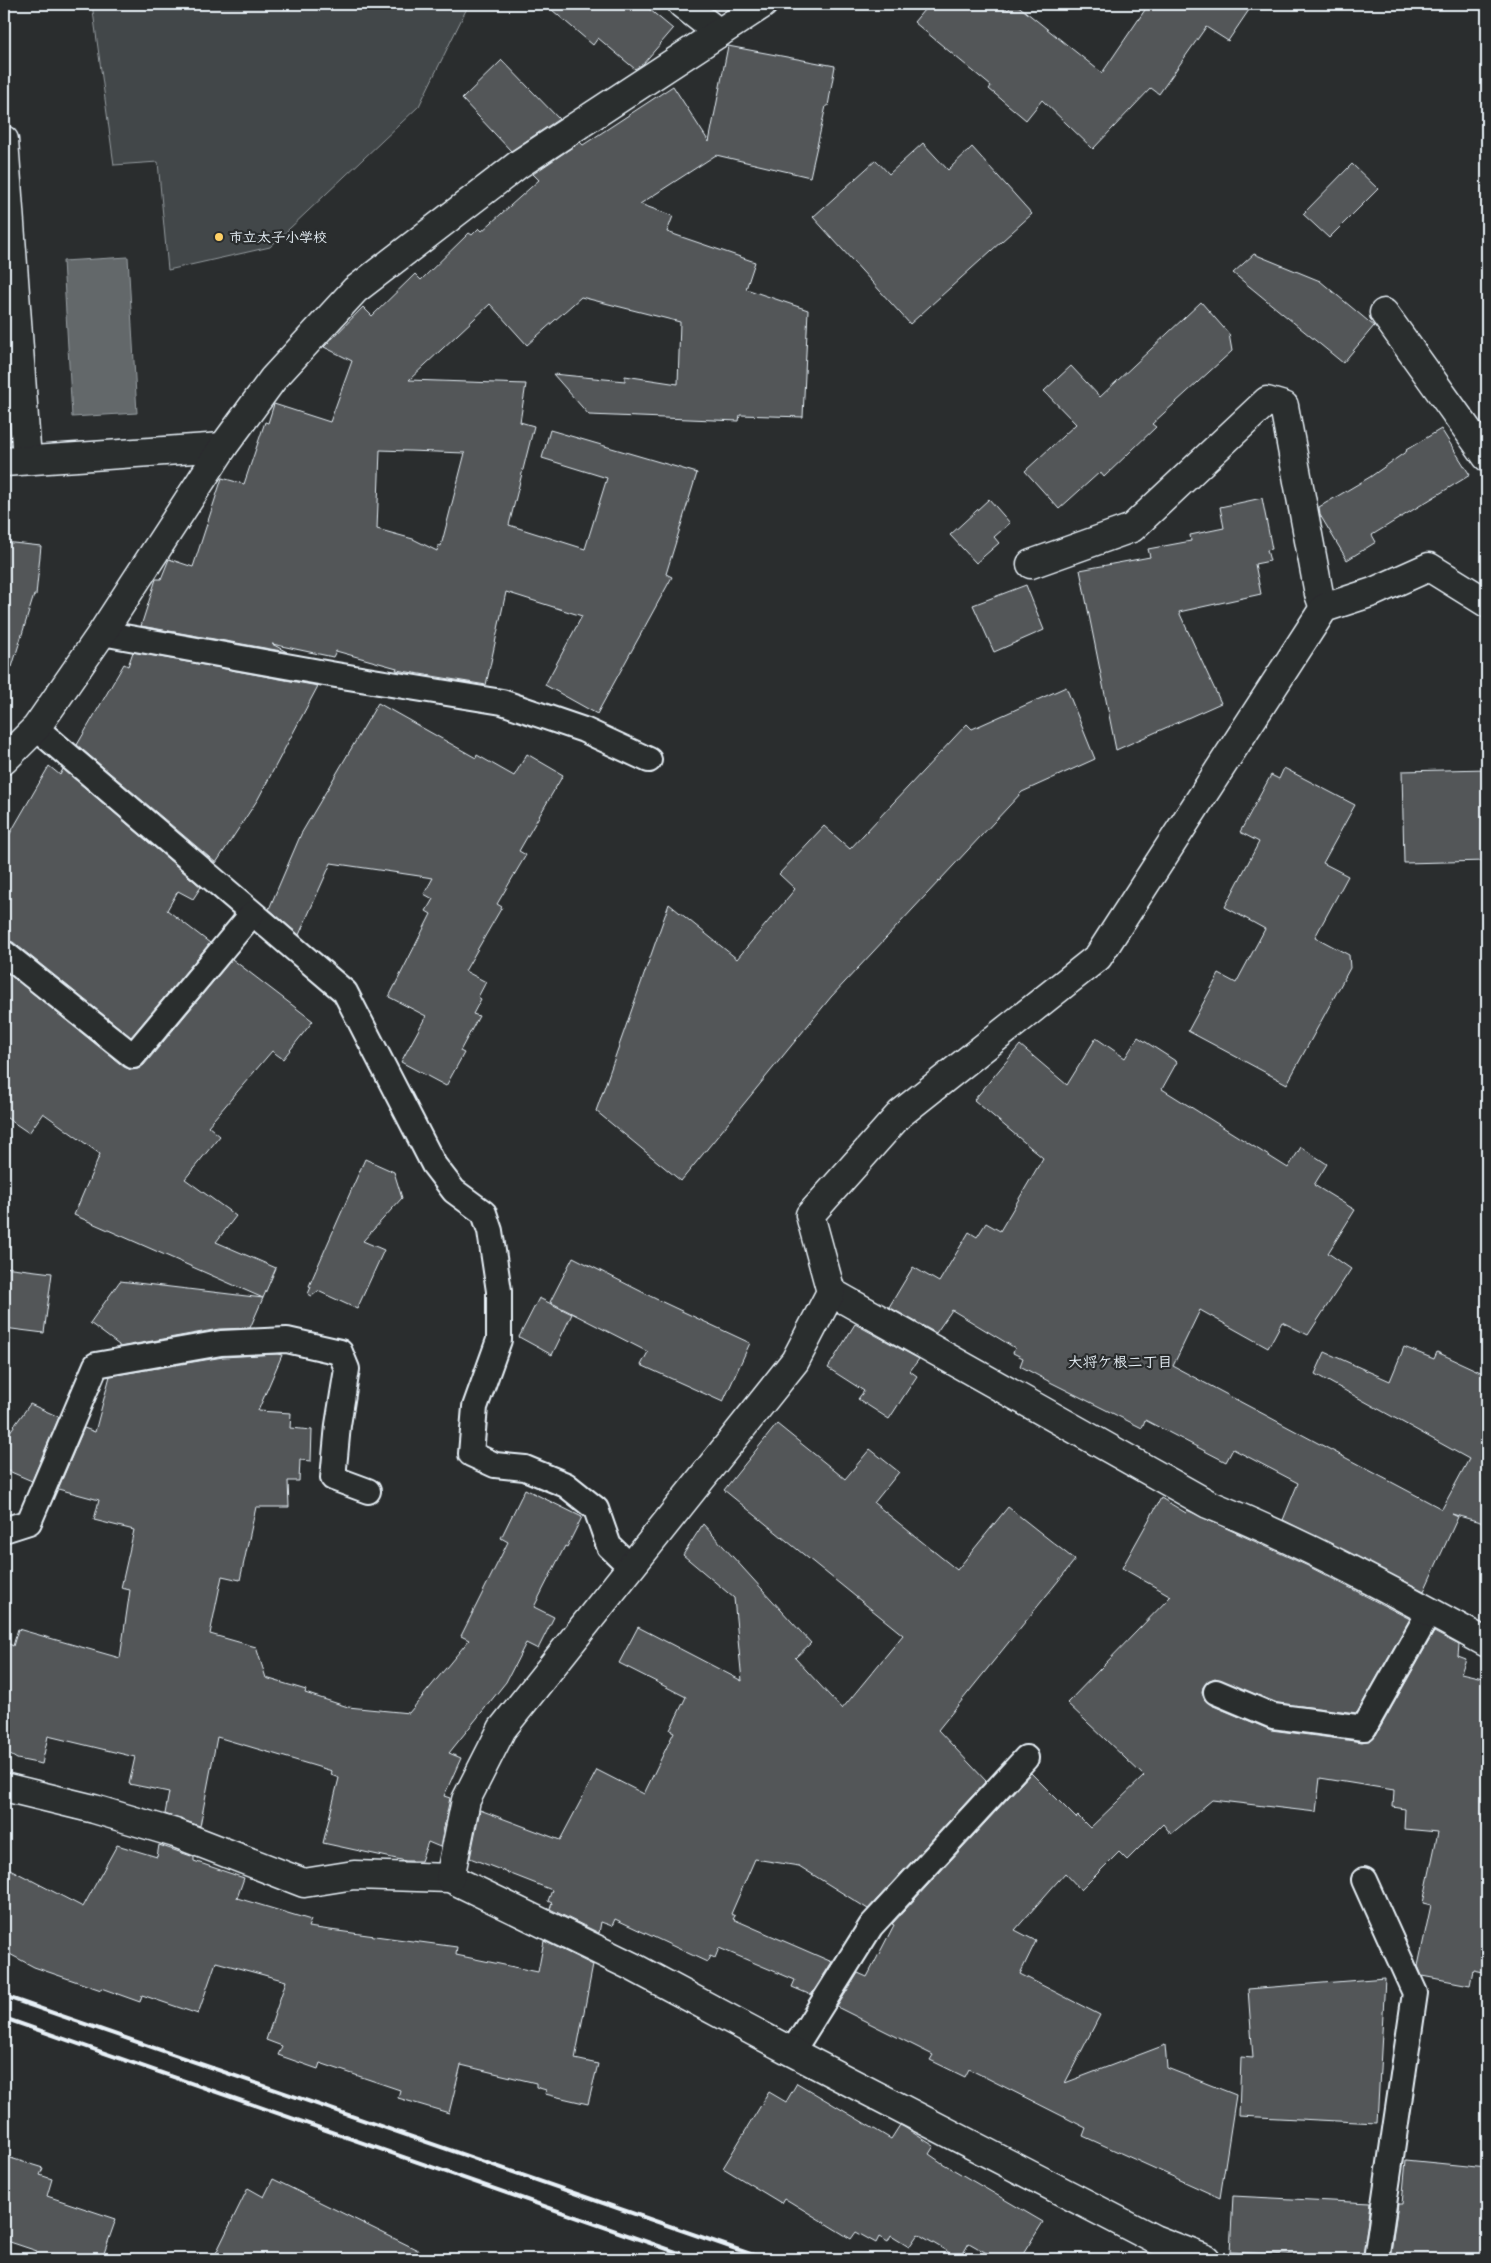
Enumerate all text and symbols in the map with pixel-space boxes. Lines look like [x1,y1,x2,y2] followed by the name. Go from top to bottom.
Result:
[229,227,327,249] place label: 市立太子小学校
[213,231,225,243] marker: 市立太子小学校
[1067,1351,1173,1375] district label: 大将ケ根二丁目

